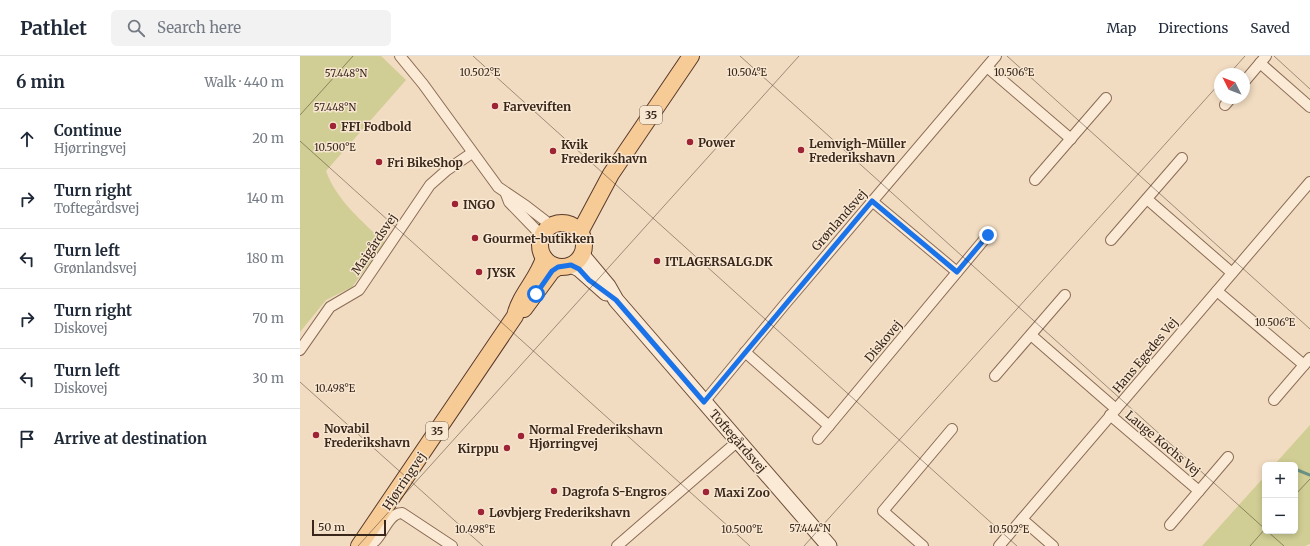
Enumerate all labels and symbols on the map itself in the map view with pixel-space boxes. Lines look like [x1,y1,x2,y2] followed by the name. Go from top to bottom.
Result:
[460,66,501,79] text: 10.502°E
[727,66,768,79] text: 10.504°E
[994,66,1035,79] text: 10.506°E
[325,67,367,80] text: 57.448°N
[1214,68,1250,104] north arrow
[503,99,571,114] place label: Farveviften
[314,101,356,114] text: 57.448°N
[490,101,500,111] marker: Farveviften
[640,106,662,124] road number: 35
[341,119,412,134] place label: FFI Fodbold
[328,121,338,131] marker: FFI Fodbold
[698,135,736,150] place label: Power
[809,136,906,165] place label: Lemvigh-Müller Frederikshavn
[561,137,647,166] place label: Kvik Frederikshavn
[685,137,695,147] marker: Power
[314,141,356,154] text: 10.500°E
[796,145,806,155] marker: Lemvigh-Müller Frederikshavn
[548,146,558,156] marker: Kvik Frederikshavn
[387,155,463,170] place label: Fri BikeShop
[374,157,384,167] marker: Fri BikeShop
[808,186,870,254] street label: Grønlandsvej
[463,197,495,212] place label: INGO
[450,199,460,209] marker: INGO
[348,211,400,277] street label: Maigårdsvej
[979,226,997,244] route end
[483,231,594,246] place label: Gourmet-butikken
[470,233,480,243] marker: Gourmet-butikken
[665,254,773,269] place label: ITLAGERSALG.DK
[652,256,662,266] marker: ITLAGERSALG.DK
[486,265,516,280] place label: JYSK
[474,267,484,277] marker: JYSK
[527,285,545,303] route start
[1109,314,1181,396] street label: Hans Egedes Vej
[1255,316,1296,329] text: 10.506°E
[861,317,905,365] street label: Diskovej
[315,382,356,395] text: 10.498°E
[706,406,770,476] street label: Toftegårdsvej
[1122,407,1204,479] street label: Lauge Kochs Vej
[324,421,410,450] place label: Novabil Frederikshavn
[426,422,448,440] road number: 35
[529,422,663,451] place label: Normal Frederikshavn Hjørringvej
[311,430,321,440] marker: Novabil Frederikshavn
[516,431,526,441] marker: Normal Frederikshavn Hjørringvej
[457,441,499,456] place label: Kirppu
[502,443,512,453] marker: Kirppu
[379,449,429,513] street label: Hjørringvej
[562,484,667,499] place label: Dagrofa S-Engros
[714,485,770,500] place label: Maxi Zoo
[549,486,559,496] marker: Dagrofa S-Engros
[701,487,711,497] marker: Maxi Zoo
[489,505,631,520] place label: Løvbjerg Frederikshavn
[476,507,486,517] marker: Løvbjerg Frederikshavn
[312,518,386,537] scale bar
[789,522,831,535] text: 57.444°N
[455,523,496,536] text: 10.498°E
[721,523,763,536] text: 10.500°E
[989,523,1030,536] text: 10.502°E

